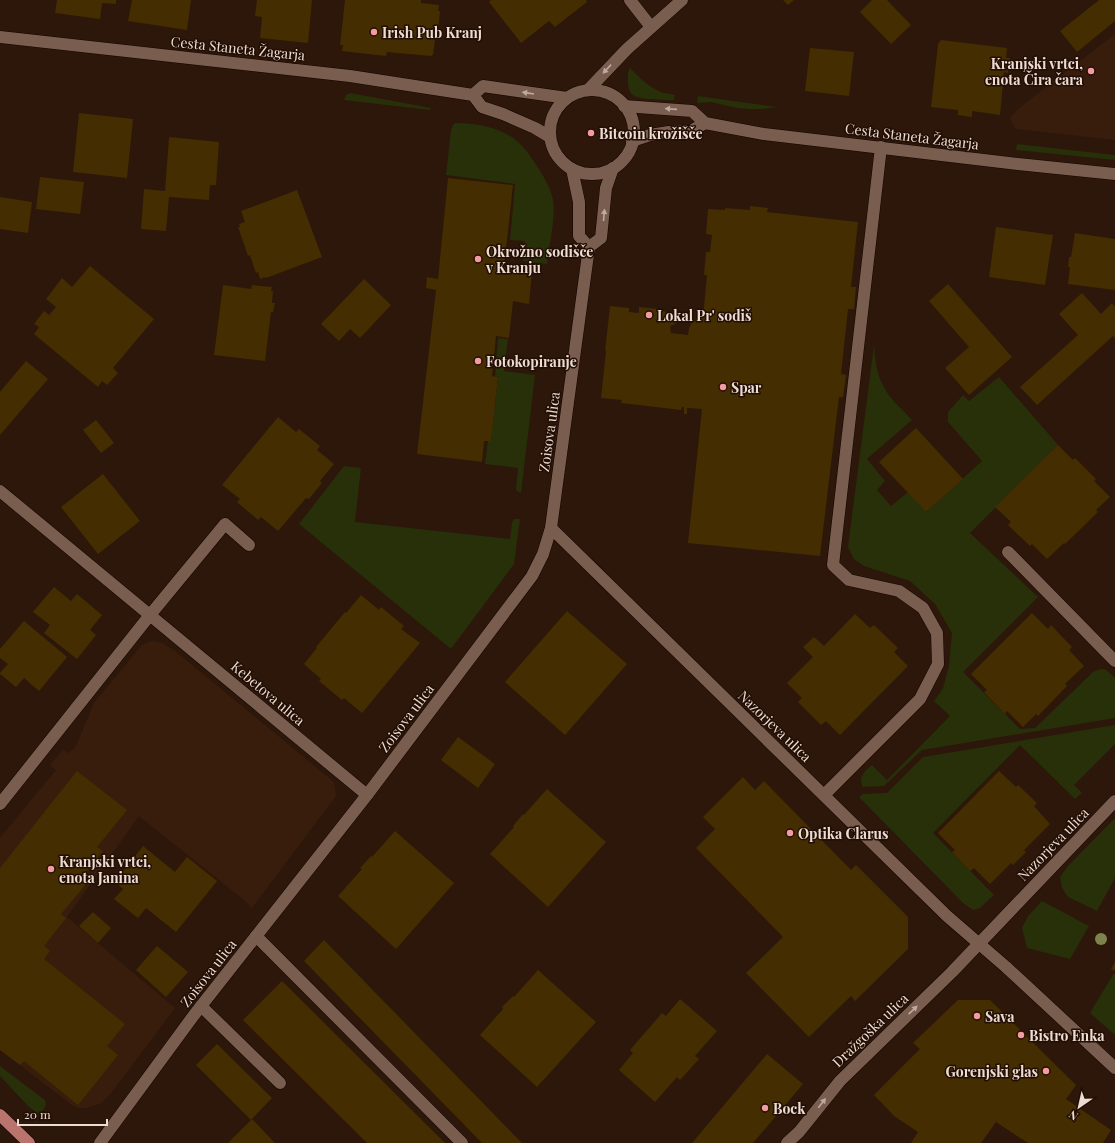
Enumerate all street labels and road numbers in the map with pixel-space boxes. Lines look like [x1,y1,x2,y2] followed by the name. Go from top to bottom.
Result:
[170,32,306,64] street label: Cesta Staneta Žagarja
[844,118,980,154] street label: Cesta Staneta Žagarja
[534,391,564,473] street label: Zoisova ulica
[227,657,309,729] street label: Kebetova ulica
[374,680,438,756] street label: Zoisova ulica
[734,686,816,766] street label: Nazorjeva ulica
[1013,803,1093,885] street label: Nazorjeva ulica
[176,935,240,1011] street label: Zoisova ulica
[828,989,912,1071] street label: Dražgoška ulica

